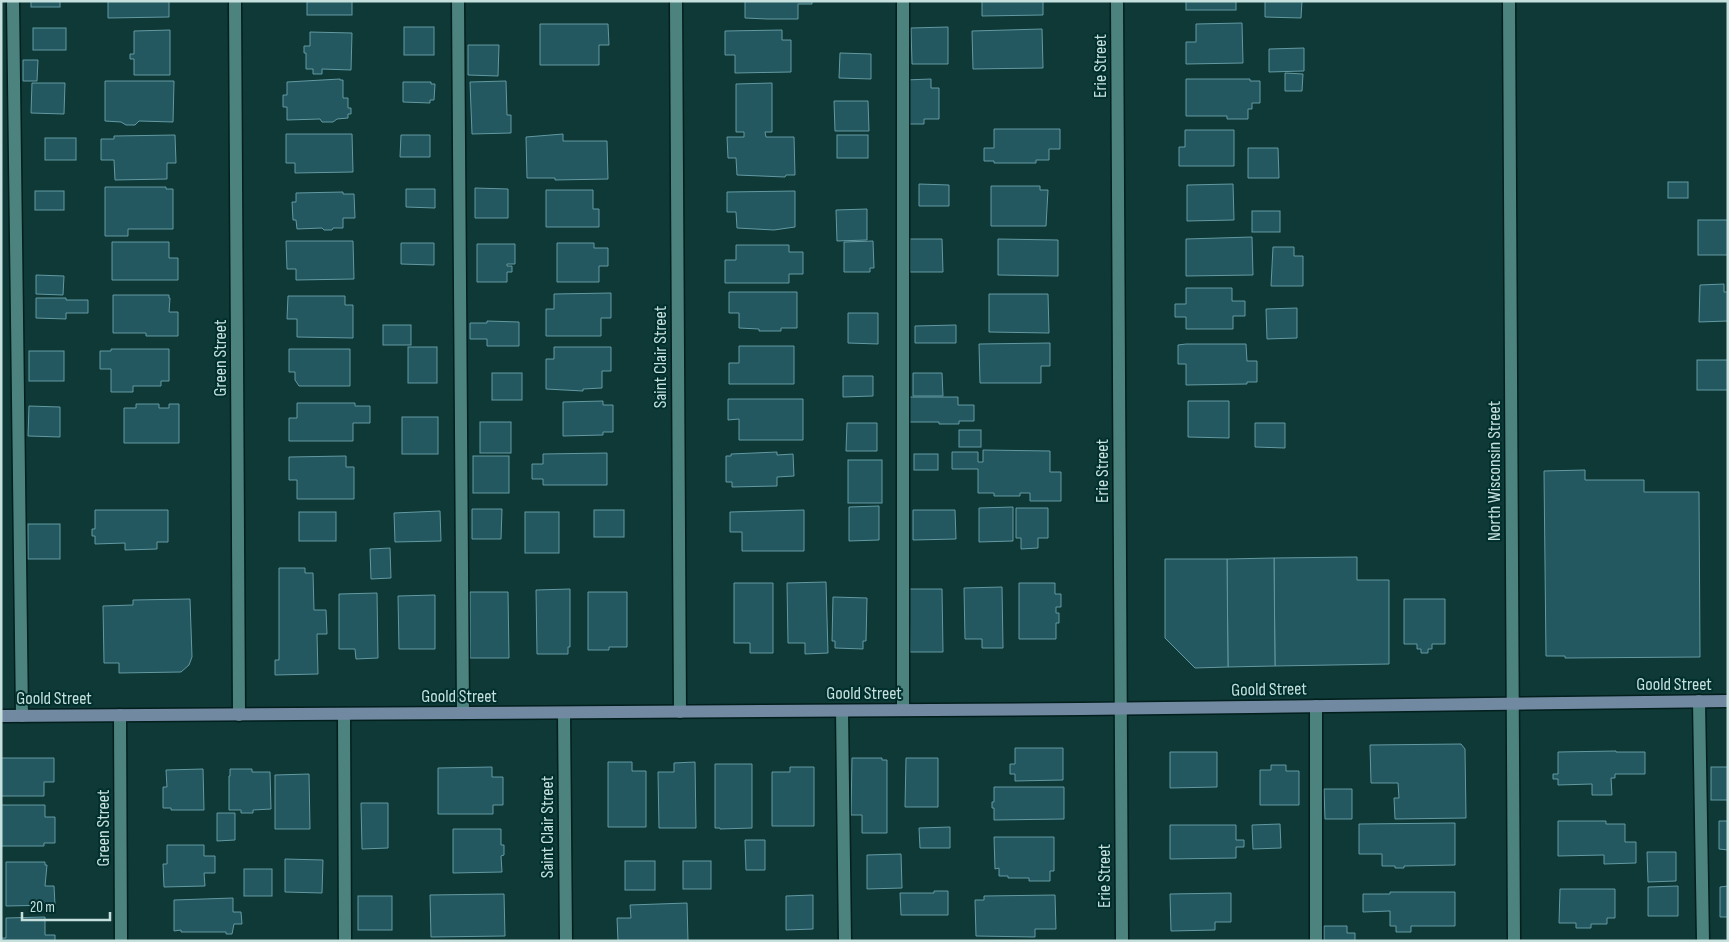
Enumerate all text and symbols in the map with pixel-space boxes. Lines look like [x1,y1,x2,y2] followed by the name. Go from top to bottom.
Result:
[1090,33,1111,98] street label: Erie Street
[650,305,671,408] street label: Saint Clair Street
[210,319,231,396] street label: Green Street
[1484,400,1505,541] street label: North Wisconsin Street
[1092,438,1113,503] street label: Erie Street
[1636,674,1712,695] street label: Goold Street
[1231,678,1308,701] street label: Goold Street
[826,683,902,704] street label: Goold Street
[421,686,497,707] street label: Goold Street
[16,688,92,709] street label: Goold Street
[537,775,558,878] street label: Saint Clair Street
[93,789,114,866] street label: Green Street
[1094,843,1115,908] street label: Erie Street
[22,890,110,922] scale bar
[30,898,55,917] text: 20 m

